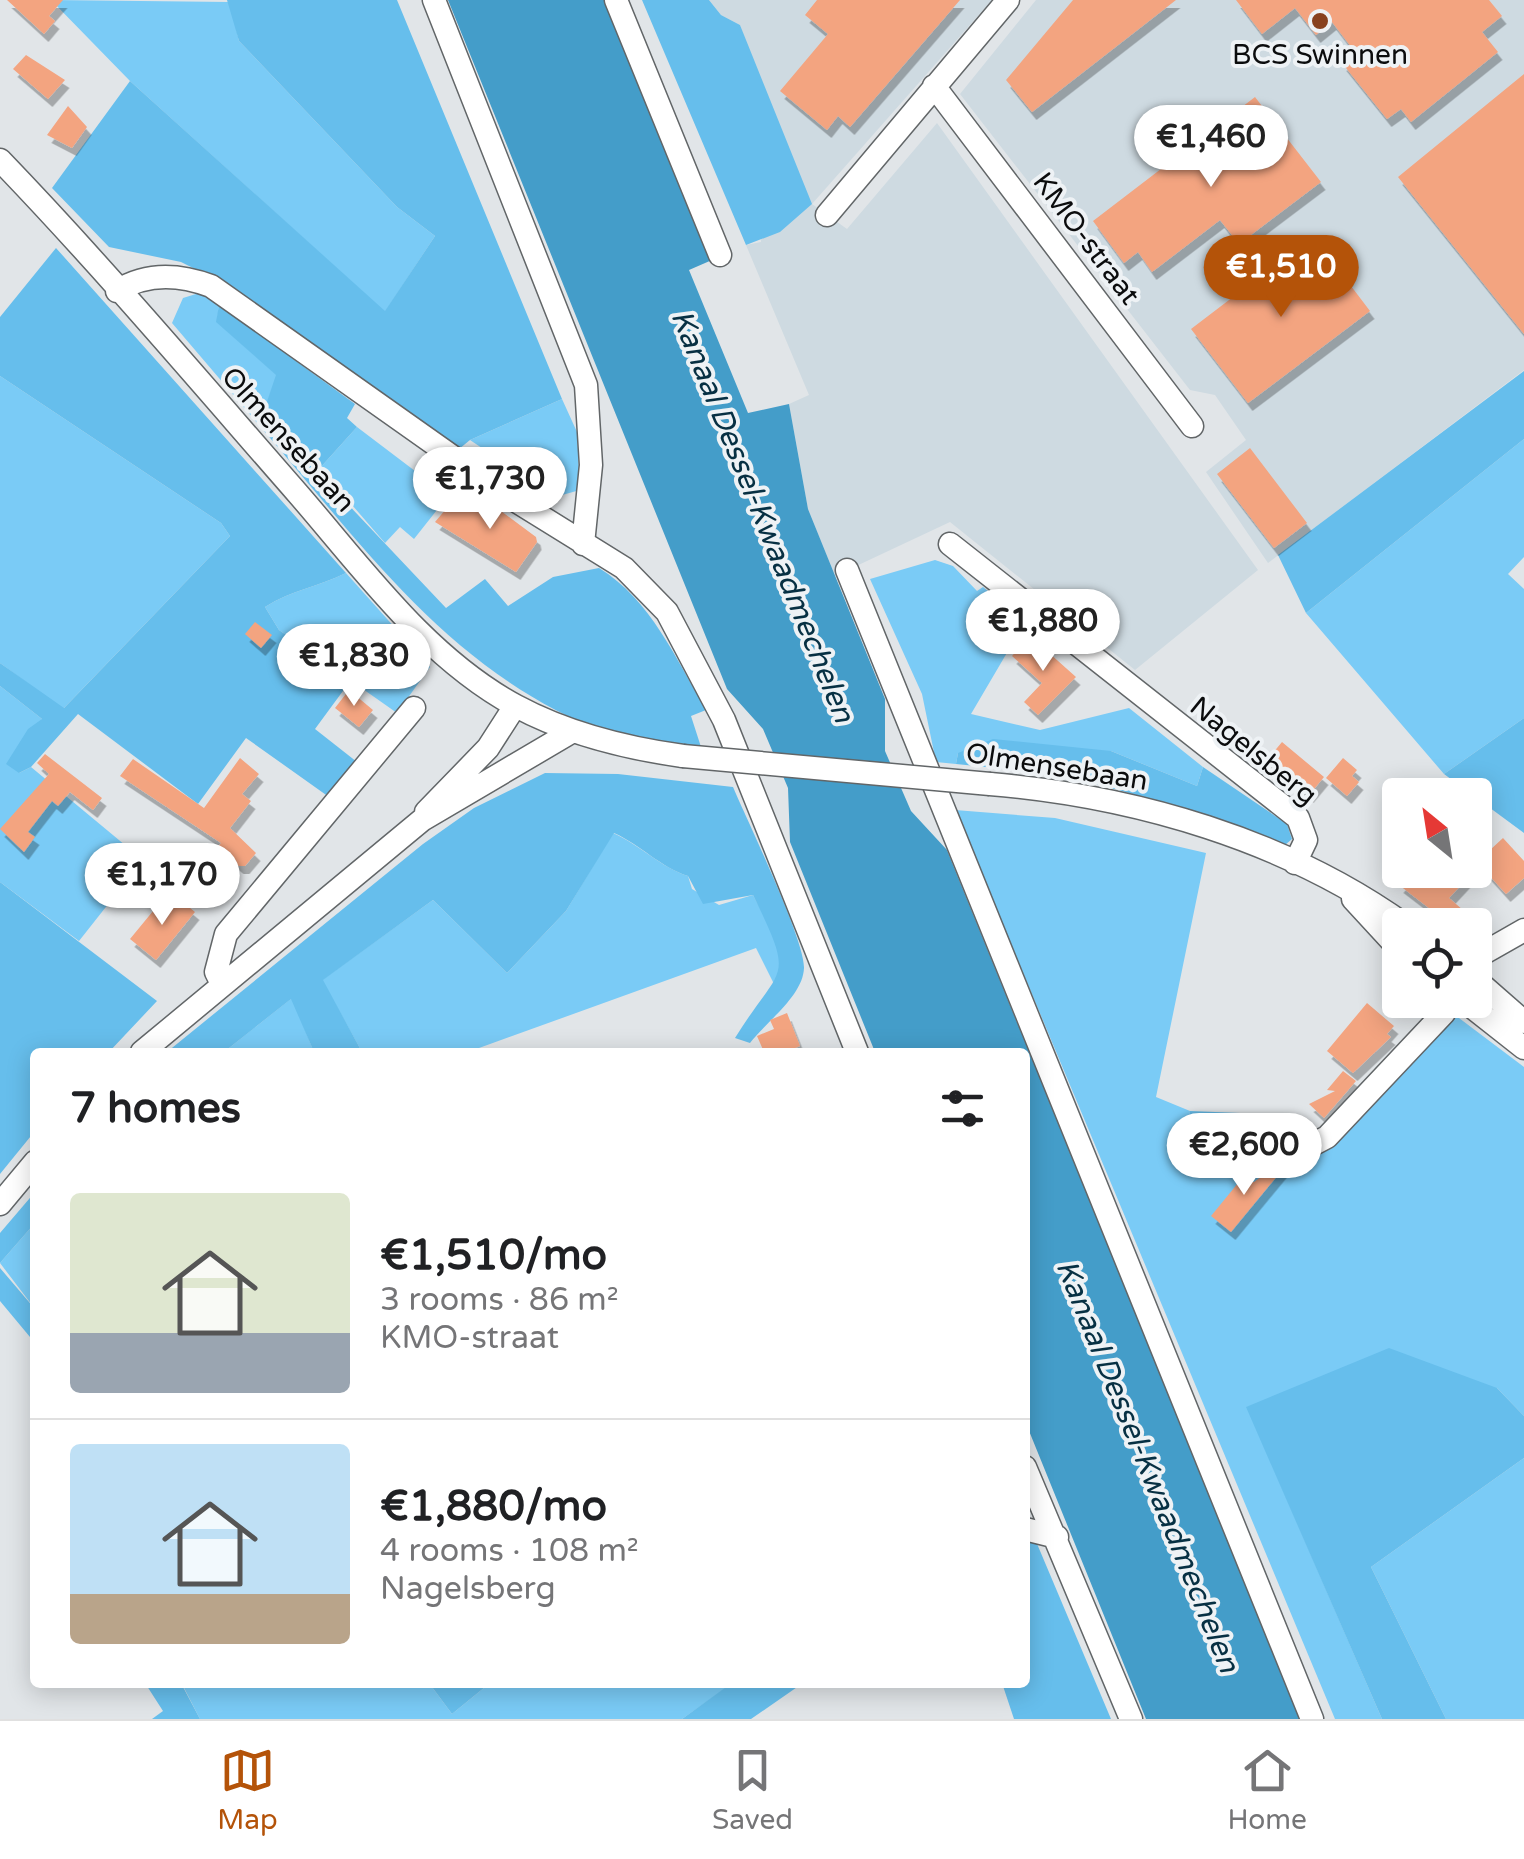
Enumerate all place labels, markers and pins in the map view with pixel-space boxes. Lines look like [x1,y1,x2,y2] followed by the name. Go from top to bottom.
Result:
[1309,10,1331,32] marker: BCS Swinnen
[1232,38,1408,72] place label: BCS Swinnen
[1130,105,1292,190] pin: €1,460
[1200,235,1362,320] pin: €1,510
[409,447,571,532] pin: €1,730
[962,589,1124,674] pin: €1,880
[273,624,435,709] pin: €1,830
[81,843,243,928] pin: €1,170
[1163,1113,1325,1198] pin: €2,600

